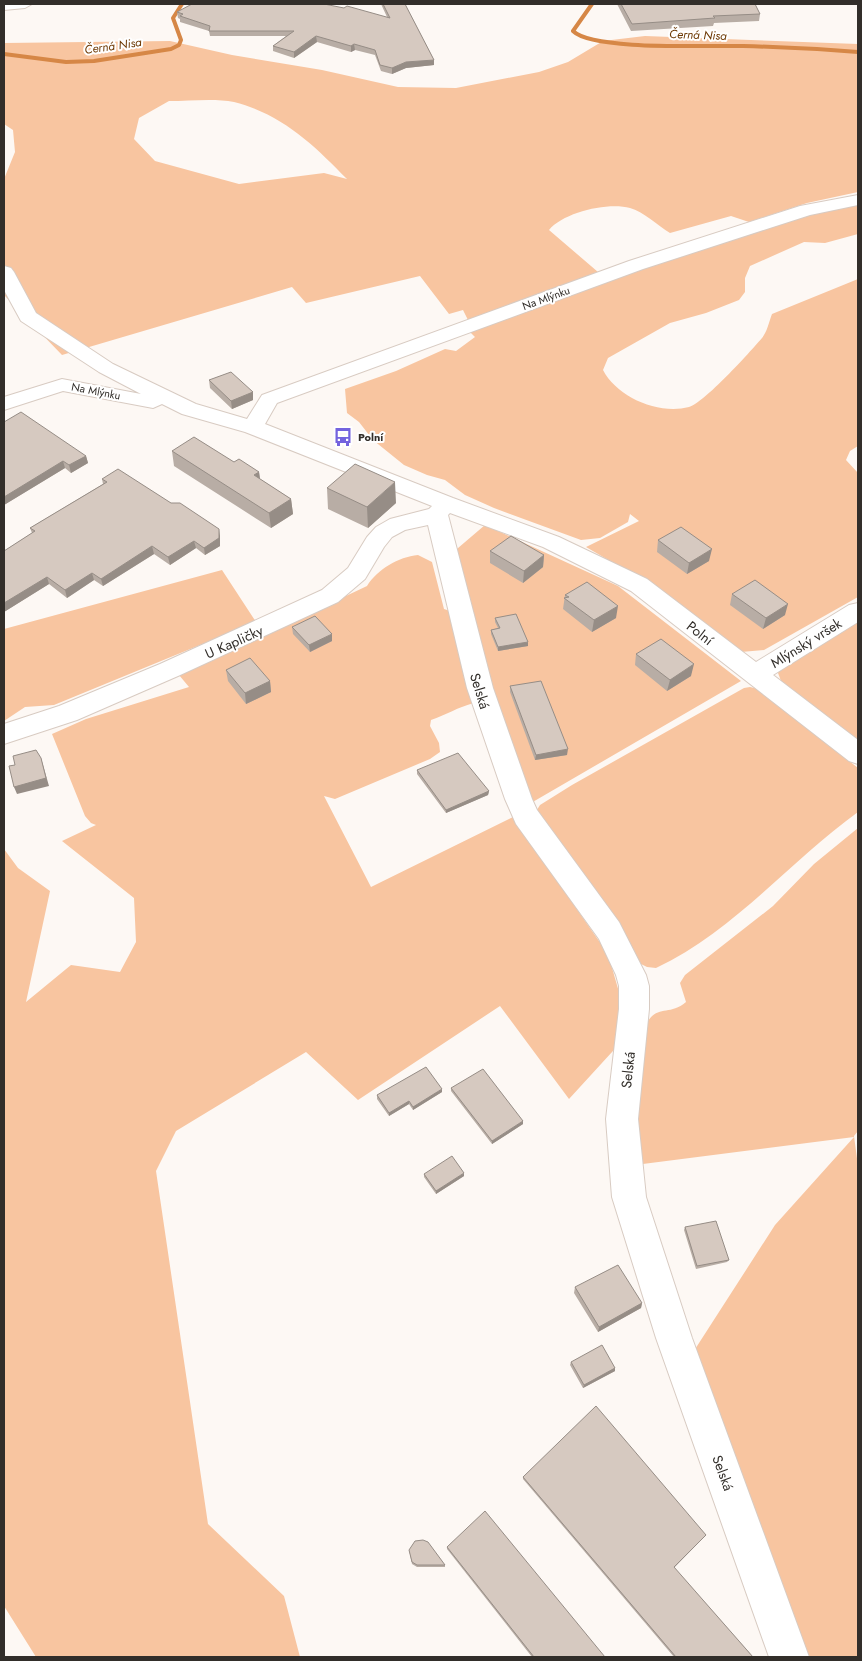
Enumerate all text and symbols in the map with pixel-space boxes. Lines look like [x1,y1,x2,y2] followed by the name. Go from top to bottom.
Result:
[669,25,728,45] water label: Černá Nisa
[83,33,143,59] water label: Černá Nisa
[520,282,572,314] street label: Na Mlýnku
[70,378,122,404] street label: Na Mlýnku
[332,426,354,448] bus stop icon: Polní
[358,429,384,445] place label: Polní
[767,613,846,673] street label: Mlýnský vršek
[682,616,719,651] street label: Polní
[202,620,267,664] street label: U Kapličky
[465,671,495,711] street label: Selská
[616,1051,640,1089] street label: Selská
[707,1452,739,1494] street label: Selská

